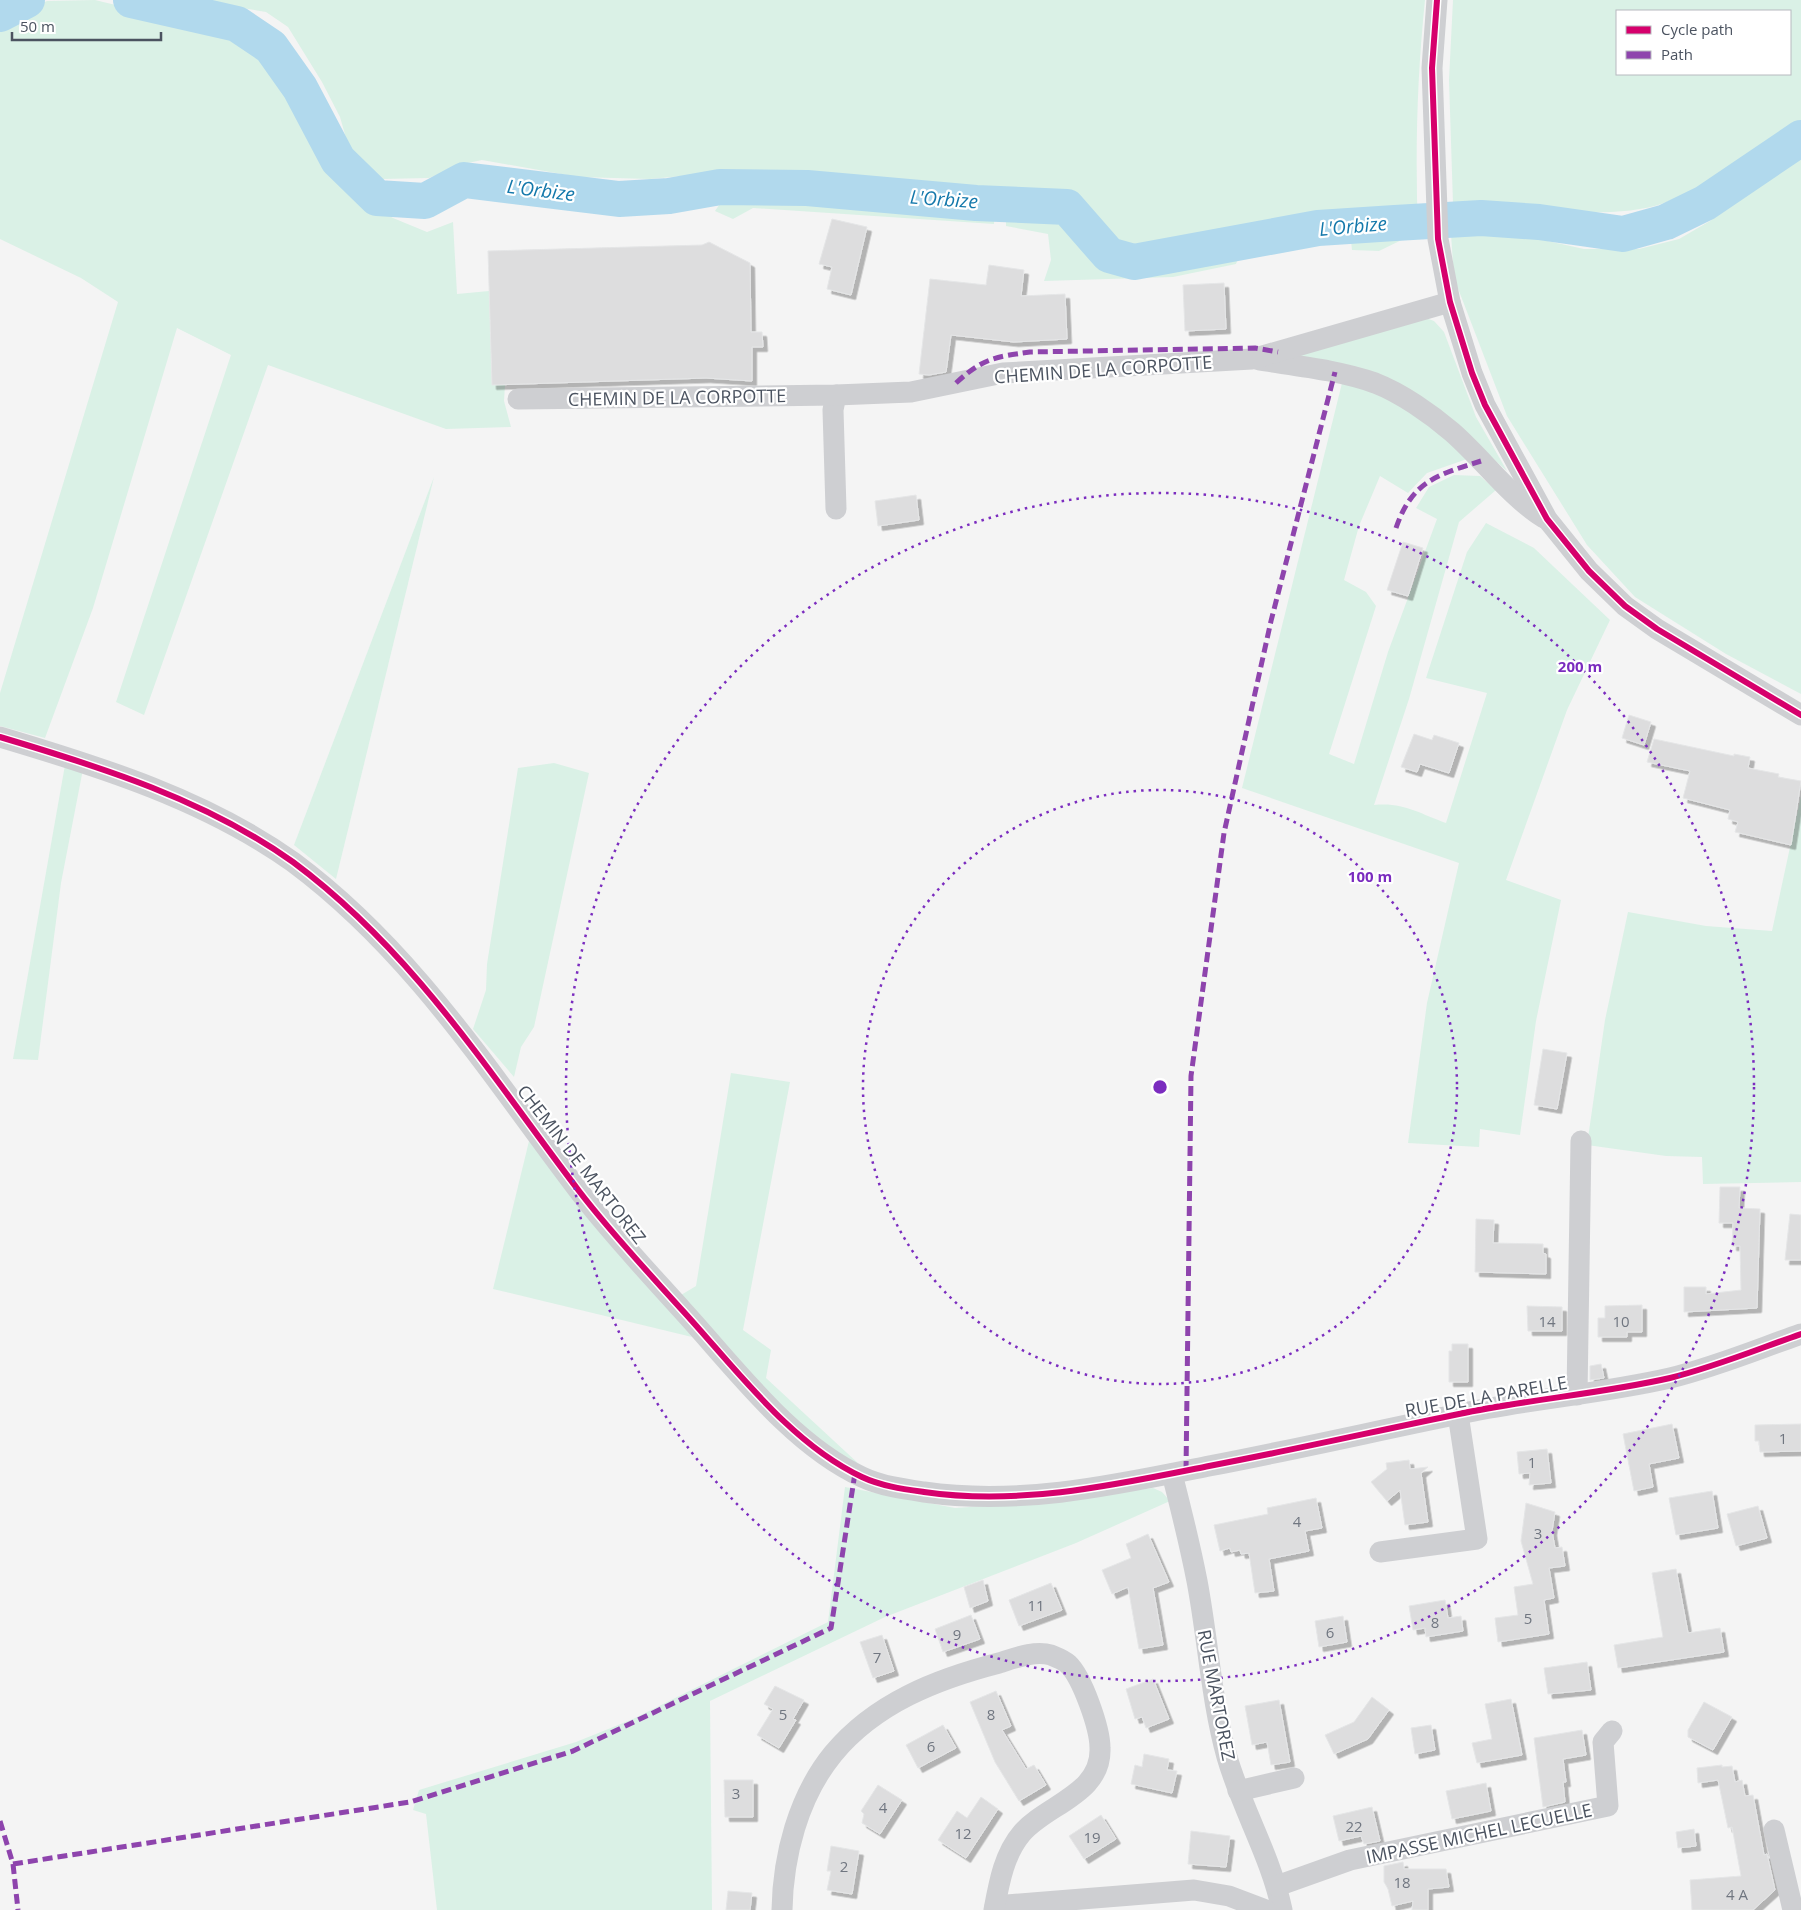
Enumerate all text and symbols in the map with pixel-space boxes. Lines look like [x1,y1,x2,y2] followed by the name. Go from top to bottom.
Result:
[12,10,161,42] scale bar
[1616,10,1791,75] legend
[20,16,55,36] text: 50 m
[1661,19,1733,39] text: Cycle path
[1661,44,1693,64] text: Path
[506,173,576,207] water label: L'Orbize
[909,184,979,214] water label: L'Orbize
[1318,210,1388,242] water label: L'Orbize
[993,349,1213,389] street label: CHEMIN DE LA CORPOTTE
[568,383,786,411] street label: CHEMIN DE LA CORPOTTE
[1558,656,1602,676] text: 200 m
[1348,866,1392,886] text: 100 m
[1151,1078,1169,1096] centre of rings
[512,1079,652,1249] street label: CHEMIN DE MARTOREZ
[1538,1311,1556,1331] house number: 14
[1612,1311,1630,1331] house number: 10
[1403,1370,1569,1422] street label: RUE DE LA PARELLE
[1779,1428,1787,1448] house number: 1
[1528,1452,1536,1472] house number: 1
[1293,1511,1302,1531] house number: 4
[1534,1523,1542,1543] house number: 3
[1027,1595,1045,1615] house number: 11
[1524,1608,1532,1628] house number: 5
[1431,1612,1439,1632] house number: 8
[1326,1622,1334,1642] house number: 6
[953,1624,961,1644] house number: 9
[1193,1627,1241,1763] street label: RUE MARTOREZ
[873,1647,881,1667] house number: 7
[779,1704,787,1724] house number: 5
[987,1704,995,1724] house number: 8
[927,1736,935,1756] house number: 6
[732,1783,740,1803] house number: 3
[879,1797,888,1817] house number: 4
[1364,1797,1594,1869] street label: IMPASSE MICHEL LECUELLE
[1345,1816,1363,1836] house number: 22
[954,1823,972,1843] house number: 12
[1083,1827,1101,1847] house number: 19
[840,1856,848,1876] house number: 2
[1393,1872,1411,1892] house number: 18
[1726,1884,1748,1904] house number: 4 A

